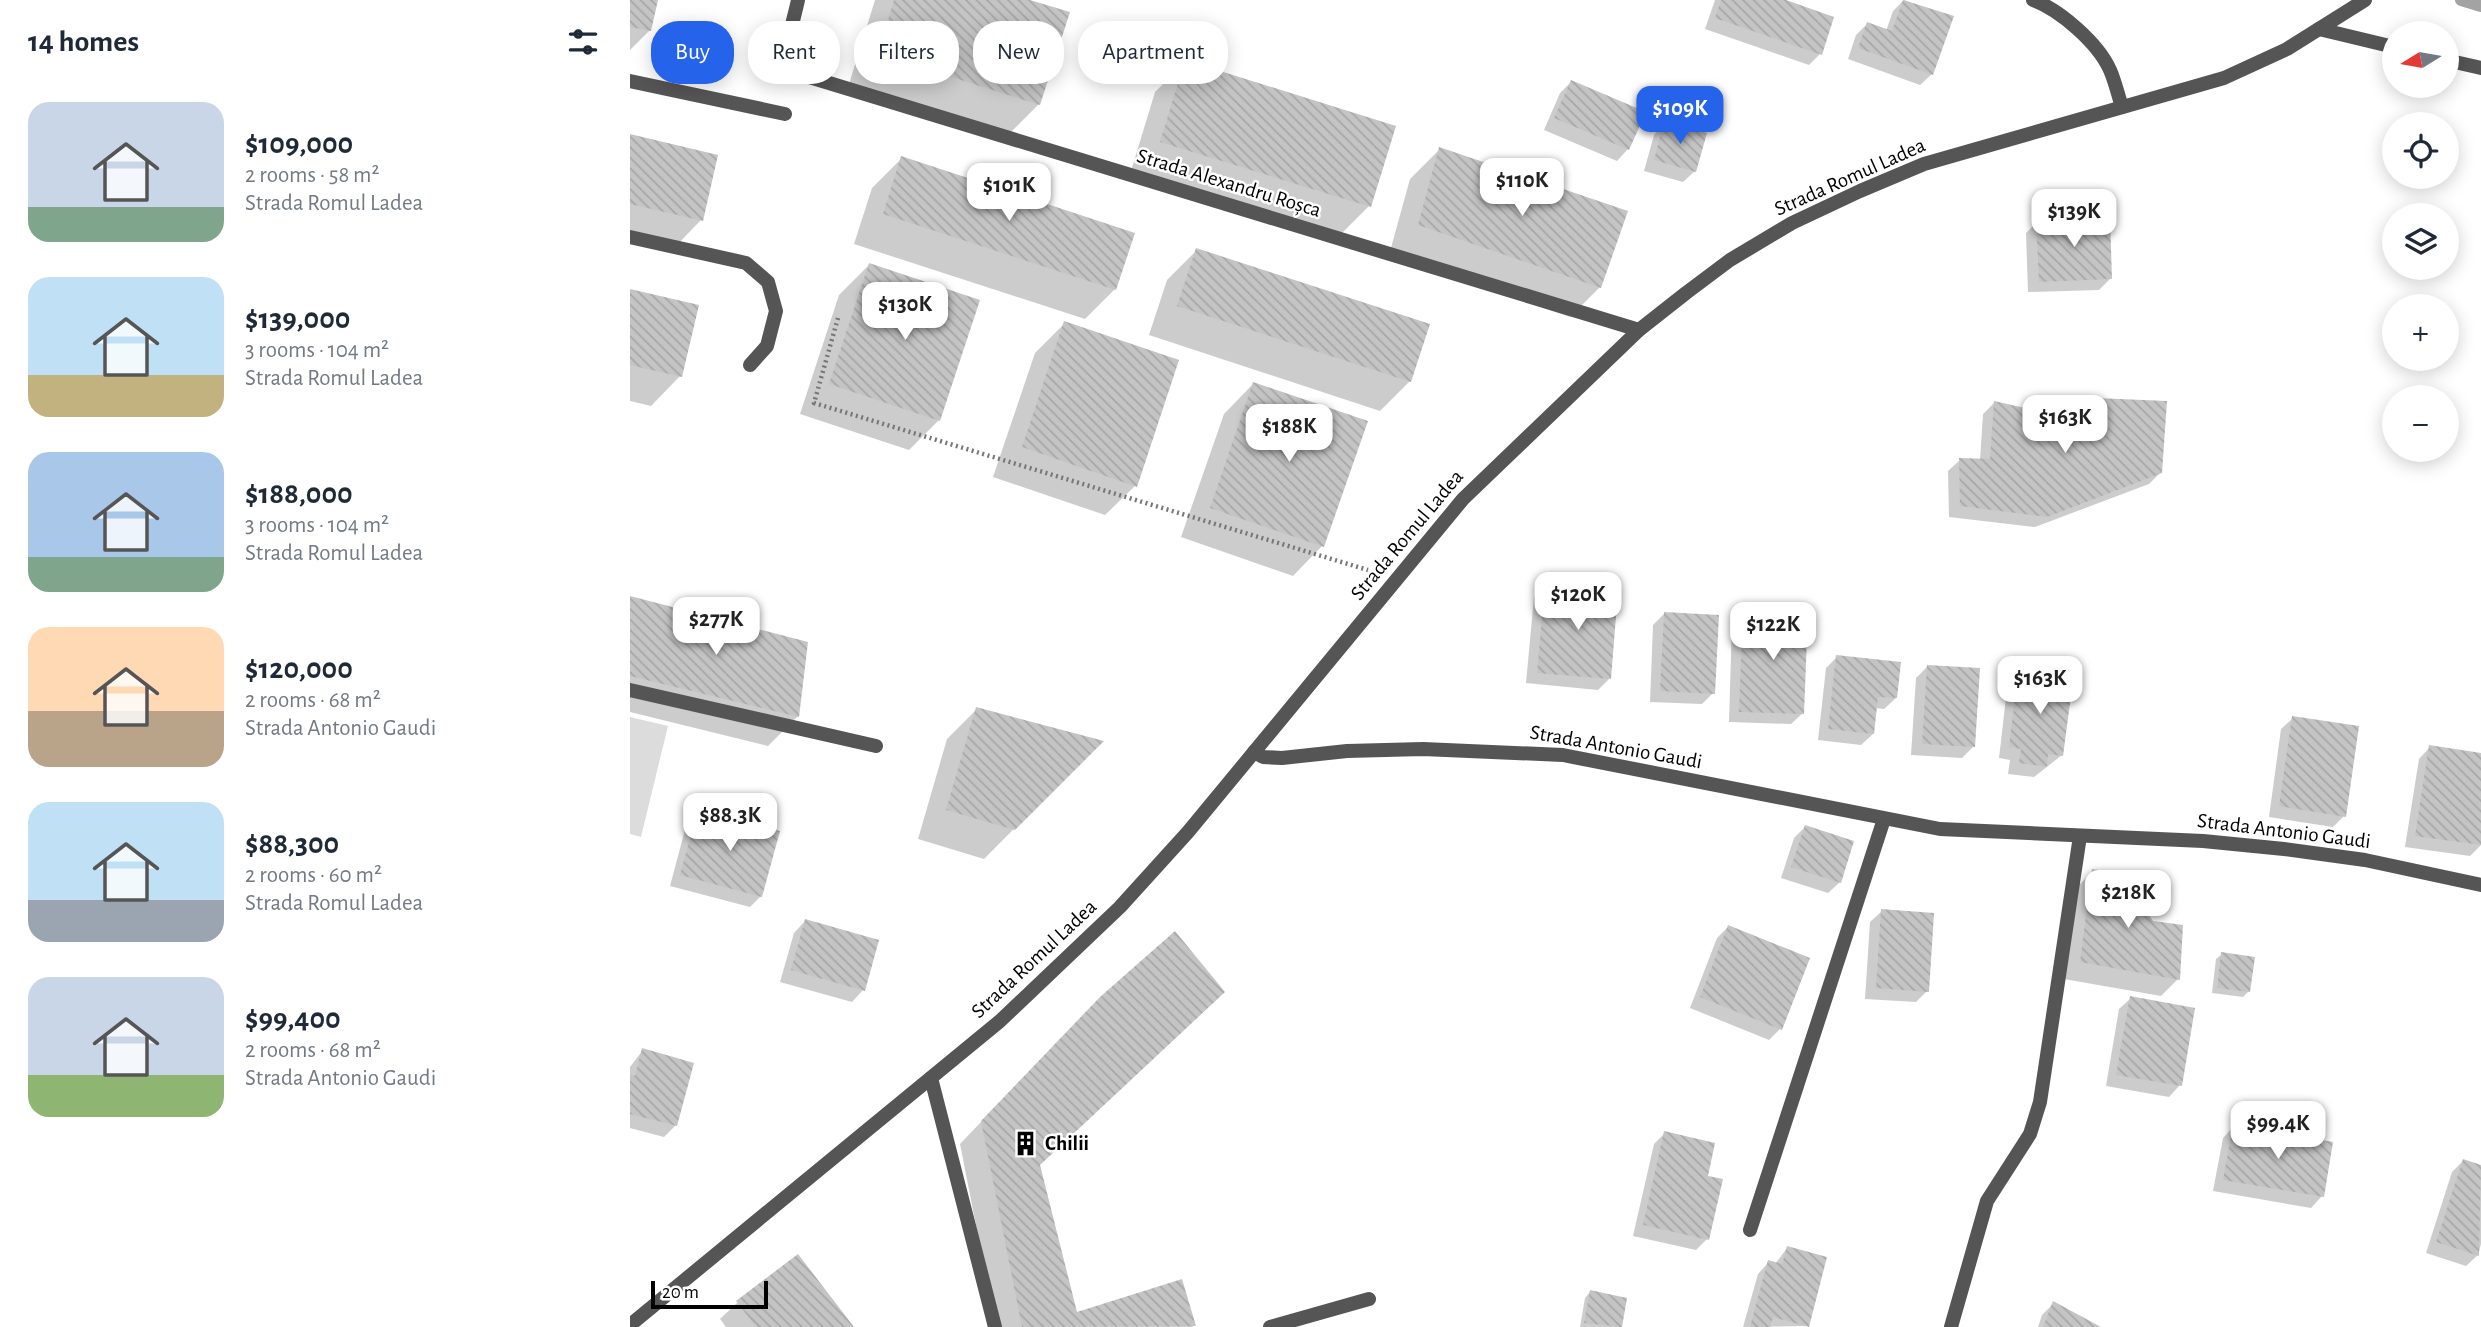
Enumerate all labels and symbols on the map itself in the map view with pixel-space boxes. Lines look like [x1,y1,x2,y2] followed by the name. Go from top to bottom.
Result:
[2382,21,2459,98] north arrow
[1631,86,1729,146] pin: $109K
[1771,134,1929,220] street label: Strada Romul Ladea
[1134,145,1324,223] street label: Strada Alexandru Roșca
[1473,158,1571,218] pin: $110K
[960,164,1058,223] pin: $101K
[2025,190,2123,249] pin: $139K
[856,282,954,342] pin: $130K
[2016,396,2114,455] pin: $163K
[1240,405,1338,464] pin: $188K
[1347,466,1468,604] street label: Strada Romul Ladea
[1529,572,1627,632] pin: $120K
[667,598,765,657] pin: $277K
[1724,602,1822,662] pin: $122K
[1991,656,2089,716] pin: $163K
[1528,721,1704,773] street label: Strada Antonio Gaudi
[673,794,787,853] pin: $88.3K
[2196,810,2372,852] street label: Strada Antonio Gaudi
[2079,870,2177,930] pin: $218K
[967,896,1101,1022] street label: Strada Romul Ladea
[2221,1102,2335,1161] pin: $99.4K
[1011,1129,1039,1157] building icon: Chilii
[1045,1133,1089,1154] place label: Chilii
[651,1278,768,1310] scale bar

